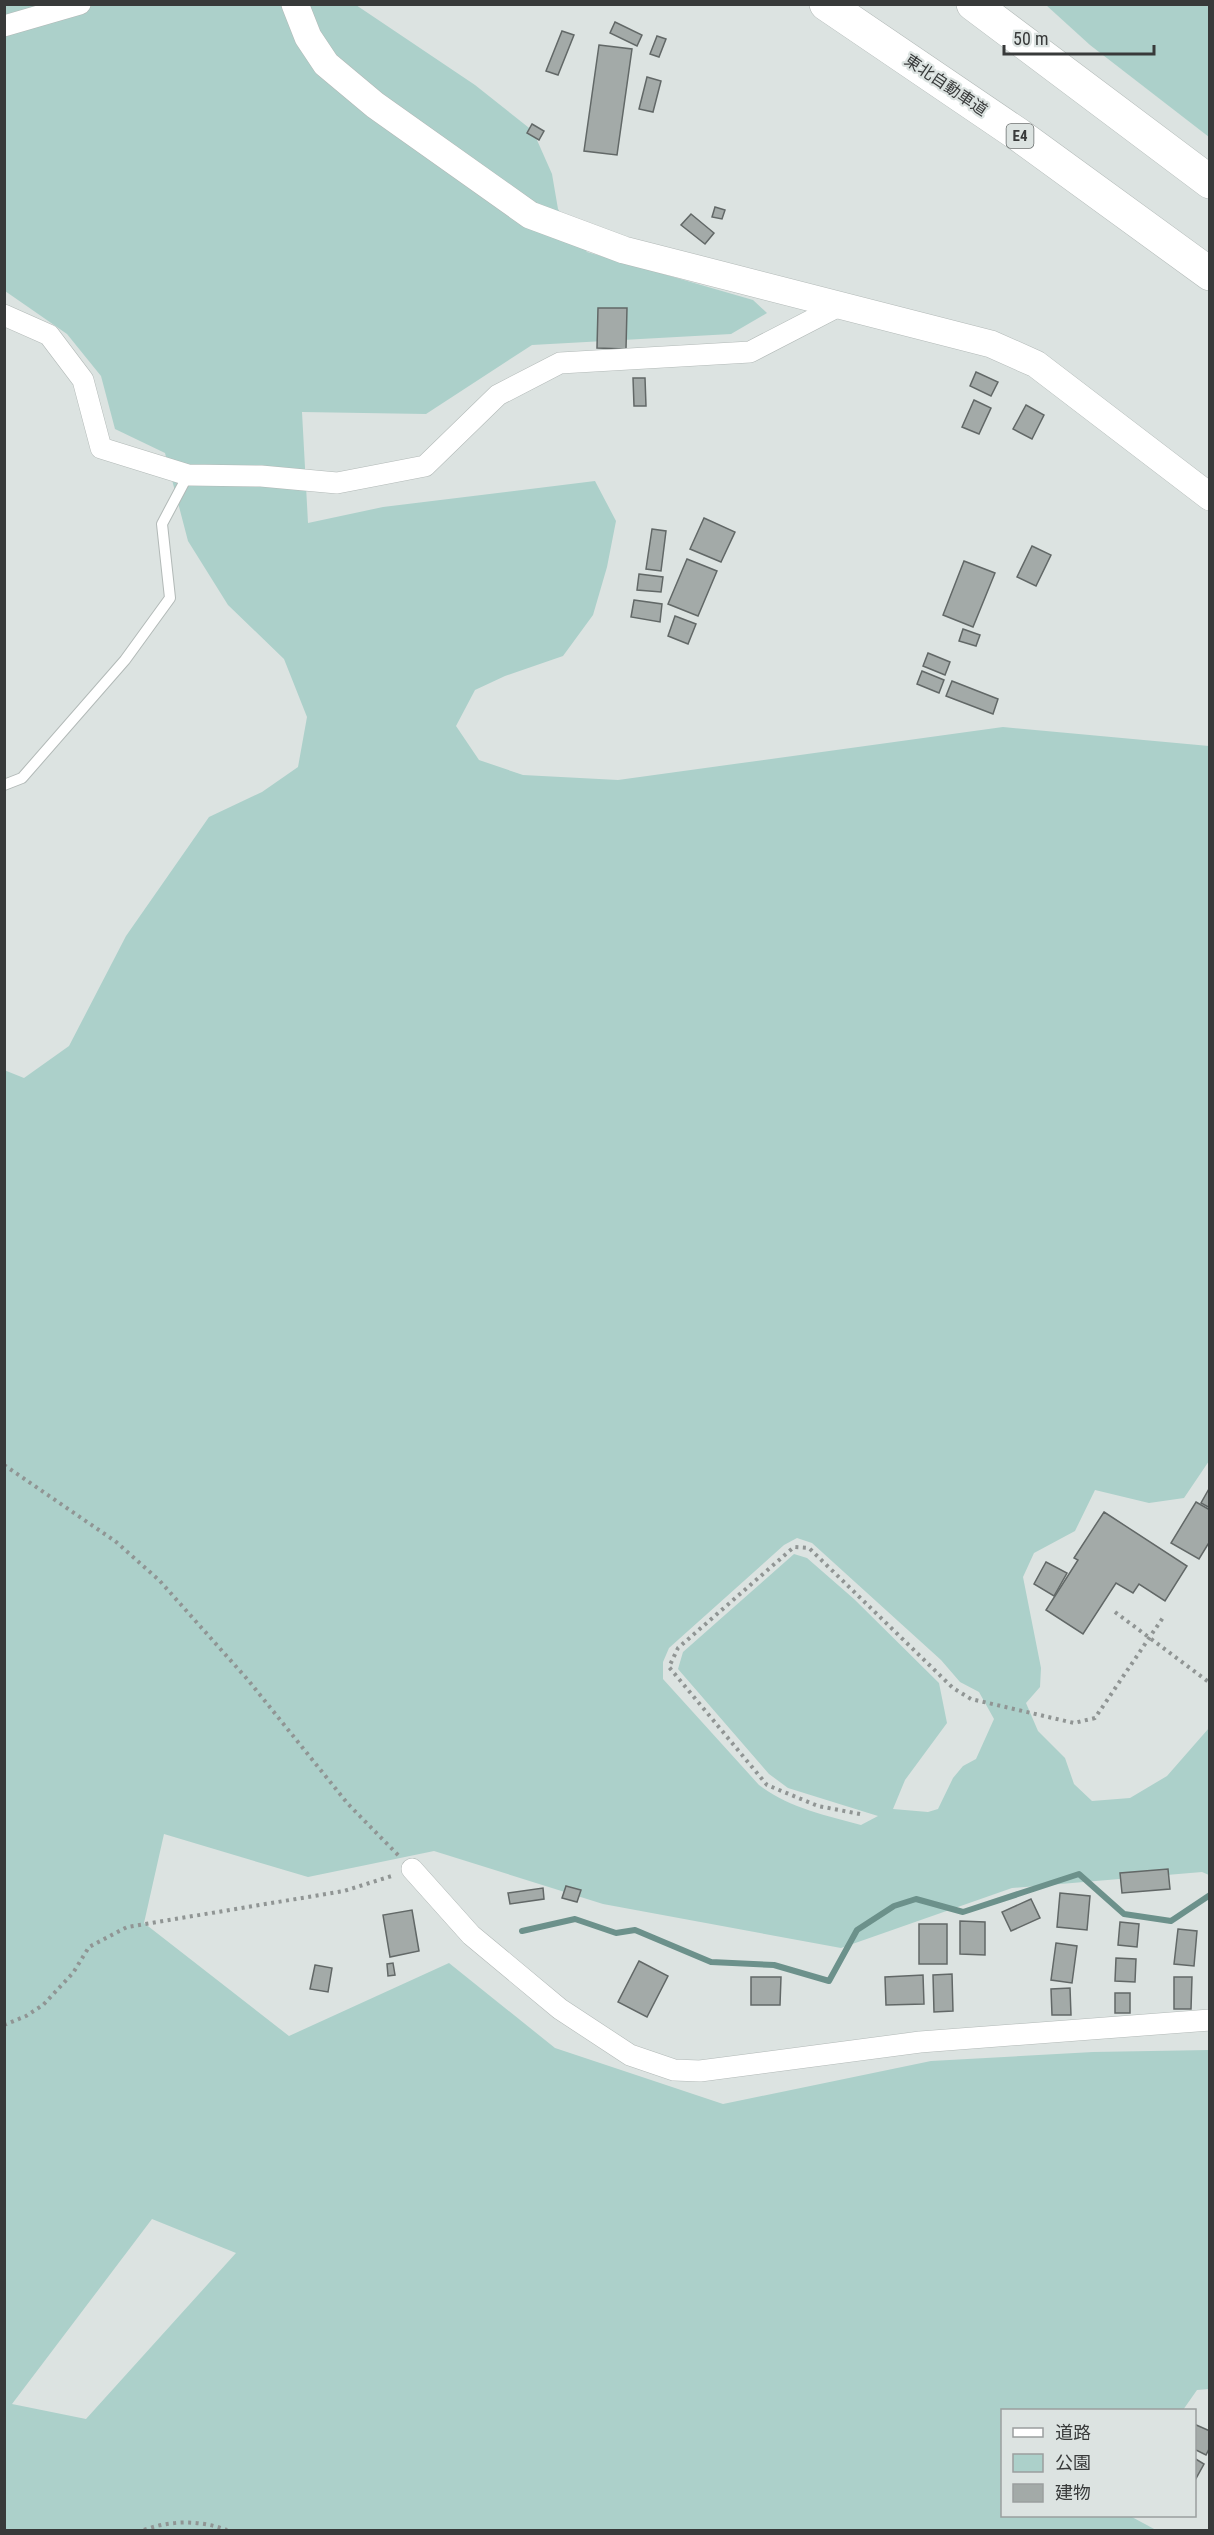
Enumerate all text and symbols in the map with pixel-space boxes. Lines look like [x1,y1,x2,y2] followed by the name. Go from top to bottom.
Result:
[1004,18,1154,56] scale bar
[1013,28,1048,49] text: 50 m
[901,50,991,120] street label: 東北自動車道
[1006,124,1034,148] road number: E4
[1001,2409,1196,2517] legend
[1055,2422,1091,2443] text: 道路
[1055,2452,1091,2473] text: 公園
[1055,2482,1091,2503] text: 建物

